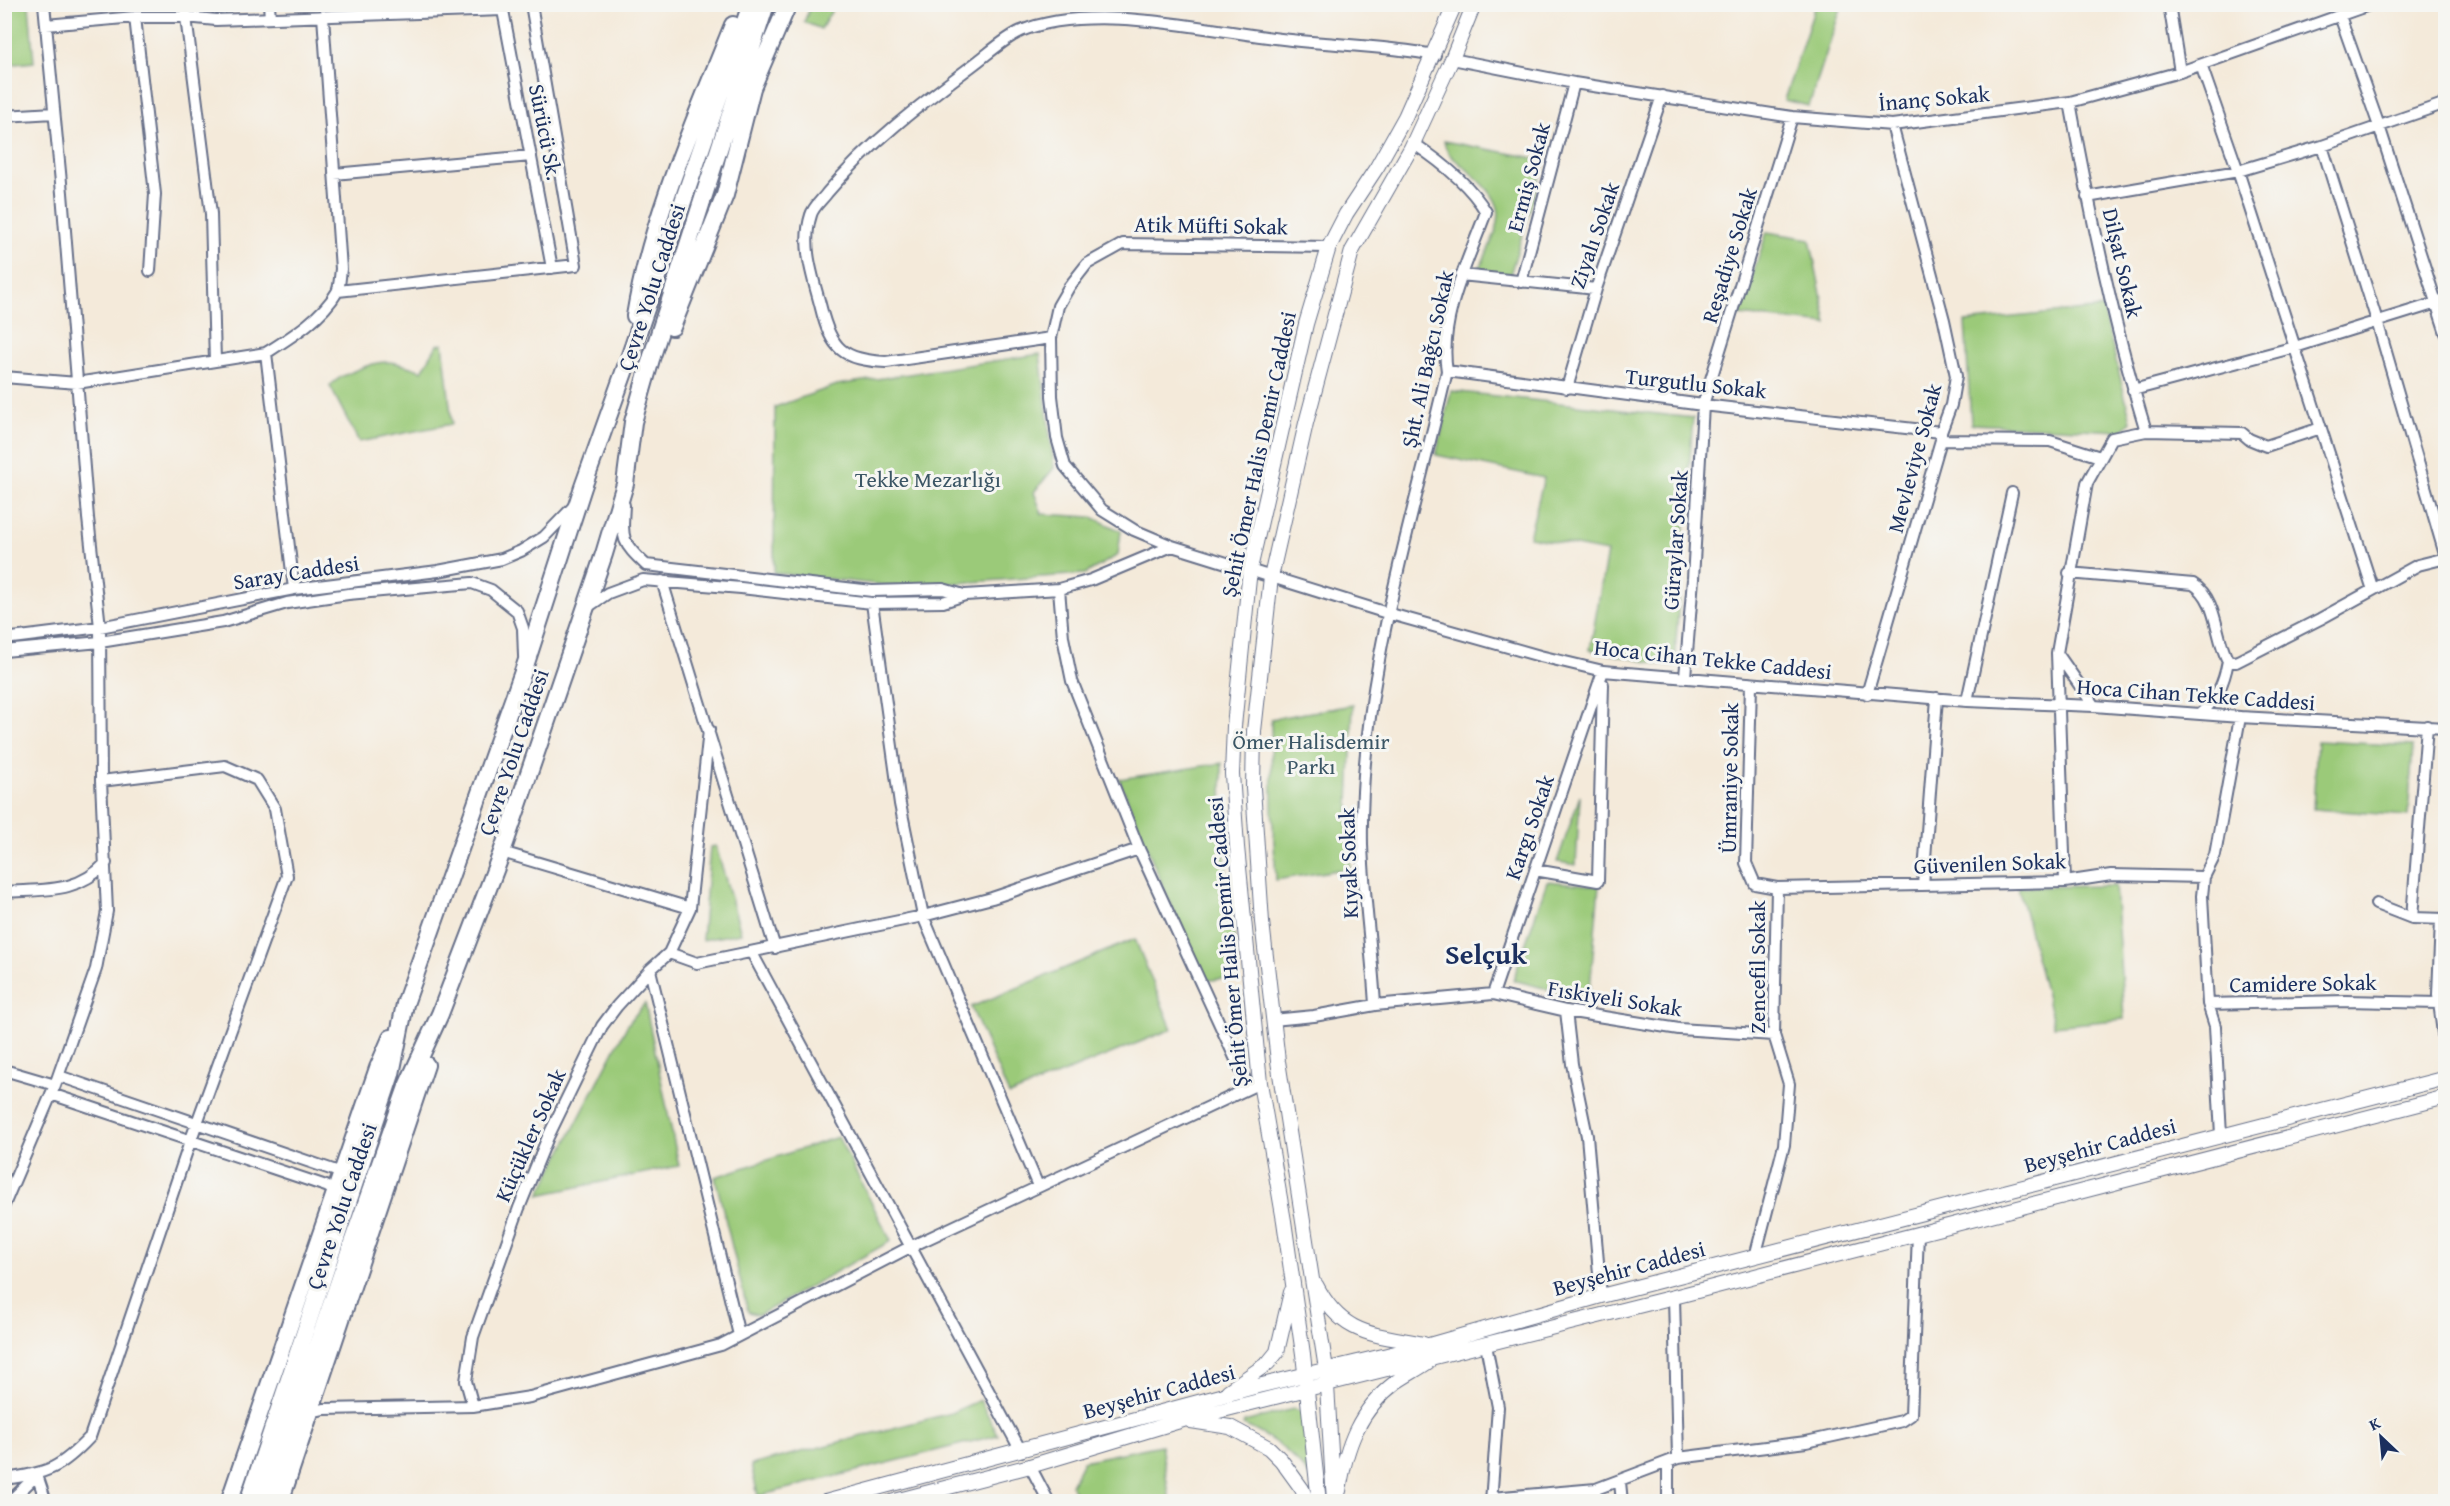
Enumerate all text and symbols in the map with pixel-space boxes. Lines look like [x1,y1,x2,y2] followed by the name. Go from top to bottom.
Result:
[1877,77,1992,119] street label: İnanç Sokak
[521,81,571,183] street label: Sürücü Sk.
[1498,118,1558,236] street label: Ermiş Sokak
[1561,177,1627,293] street label: Ziyalı Sokak
[1693,182,1765,327] street label: Reşadiye Sokak
[609,199,693,375] street label: Çevre Yolu Caddesi
[2095,205,2151,322] street label: Dilşat Sokak
[1134,208,1289,242] street label: Atik Müfti Sokak
[1393,266,1462,451] street label: Şht. Ali Bağcı Sokak
[1212,308,1304,600] street label: Şehit Ömer Halis Demir Caddesi
[1624,360,1769,406] street label: Turgutlu Sokak
[1879,379,1950,536] street label: Mevleviye Sokak
[855,463,1001,495] park label: Tekke Mezarlığı
[1654,468,1696,611] street label: Güraylar Sokak
[231,546,361,598] street label: Saray Caddesi
[1593,631,1833,687] street label: Hoca Cihan Tekke Caddesi
[470,664,556,840] street label: Çevre Yolu Caddesi
[2076,670,2316,718] street label: Hoca Cihan Tekke Caddesi
[1712,702,1746,854] street label: Ümraniye Sokak
[1233,725,1389,782] park label: Ömer Halisdemir Parkı
[1496,769,1562,884] street label: Kargı Sokak
[1198,795,1256,1089] street label: Şehit Ömer Halis Demir Caddesi
[1330,806,1366,919] street label: Kıyak Sokak
[1913,844,2068,882] street label: Güvenilen Sokak
[1741,899,1773,1034] street label: Zencefil Sokak
[1445,933,1528,974] district label: Selçuk
[2229,966,2378,1000] street label: Camidere Sokak
[1545,972,1685,1025] street label: Fıskiyeli Sokak
[486,1062,574,1207] street label: Küçükler Sokak
[2020,1109,2180,1181] street label: Beyşehir Caddesi
[298,1118,384,1294] street label: Çevre Yolu Caddesi
[1549,1232,1709,1304] street label: Beyşehir Caddesi
[1079,1355,1239,1427] street label: Beyşehir Caddesi
[2351,1407,2411,1467] north arrow
[2365,1410,2385,1437] text: K

